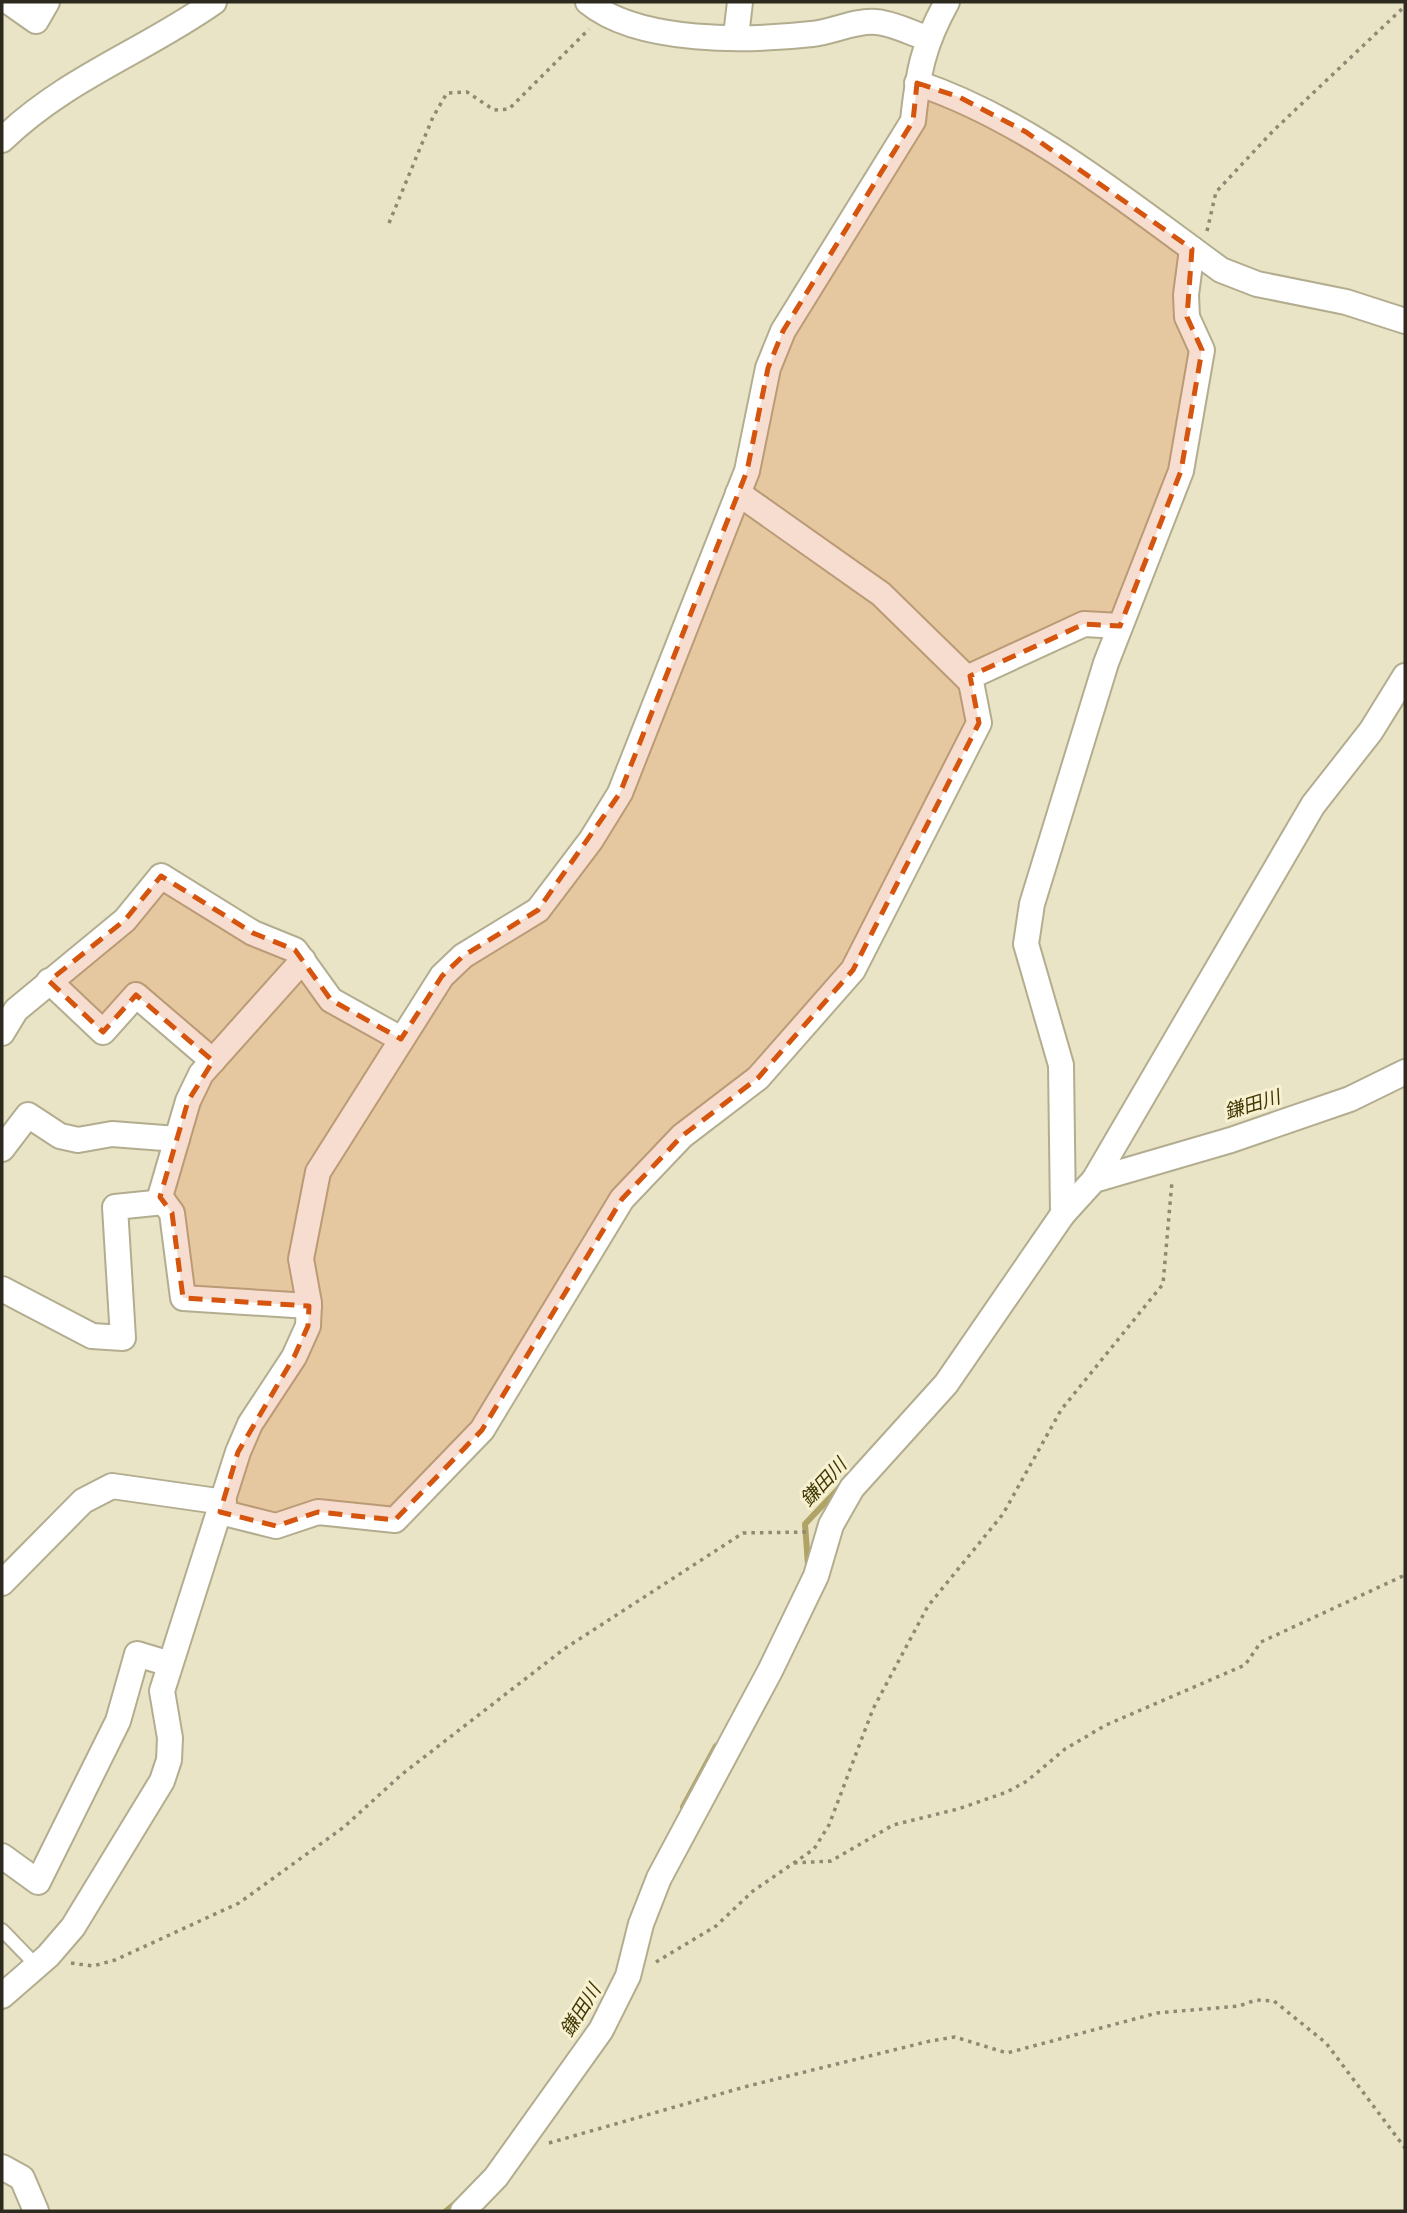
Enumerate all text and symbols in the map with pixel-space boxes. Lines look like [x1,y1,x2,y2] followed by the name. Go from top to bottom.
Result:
[1222,1085,1285,1124] water label: 鎌田川
[796,1452,853,1511] water label: 鎌田川
[556,1978,606,2041] water label: 鎌田川

